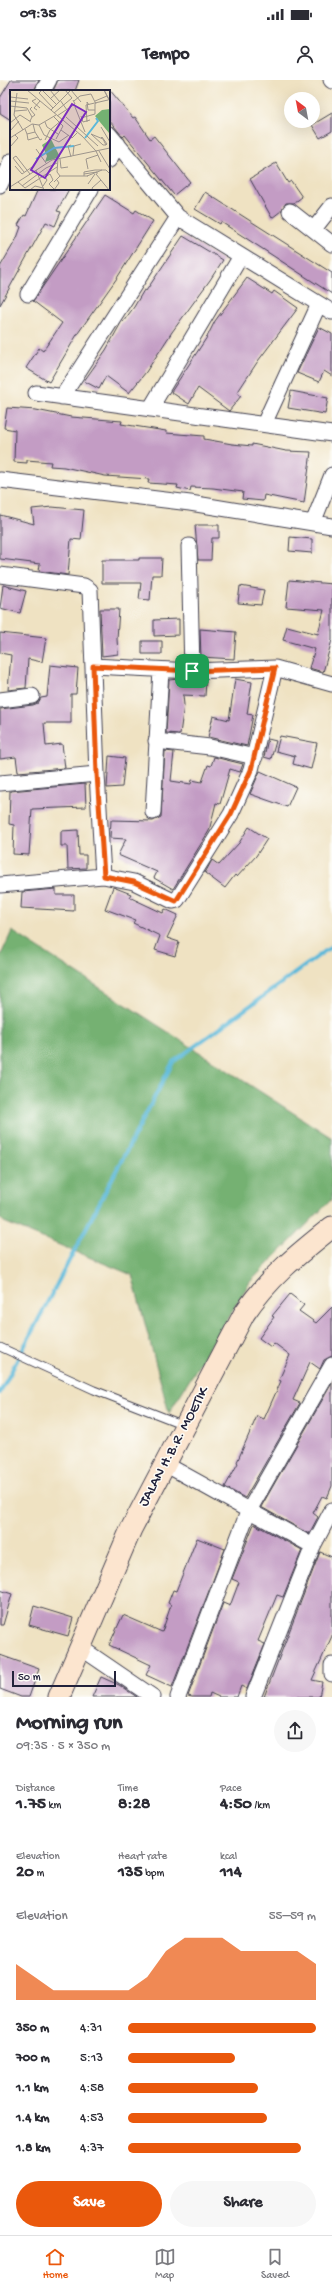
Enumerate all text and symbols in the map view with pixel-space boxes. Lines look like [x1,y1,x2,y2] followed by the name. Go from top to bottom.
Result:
[20,5,56,23] text: 09:35
[16,43,38,65] icon: back
[294,43,316,65] icon: person
[142,44,190,65] text: Tempo
[10,90,110,190] inset map
[284,92,320,128] north arrow
[284,92,320,128] map controls
[175,654,209,688] pin
[181,660,203,682] icon: arrive
[135,1383,214,1510] street label: JALAN H.B.R. MOETIK
[12,1669,116,1688] scale bar
[18,1672,40,1684] text: 50 m
[274,1710,316,1752] button: share
[16,1711,122,1737] text: Morning run
[16,1739,110,1754] text: 09:35 · 5 × 350 m
[16,1783,55,1795] text: Distance
[118,1783,138,1795] text: Time
[220,1783,242,1795] text: Pace
[16,1795,46,1815] text: 1.75
[118,1795,150,1815] text: 8:28
[220,1795,252,1815] text: 4:50
[46,1800,61,1812] text: km
[252,1800,270,1812] text: /km
[16,1851,60,1863] text: Elevation
[118,1851,167,1863] text: Heart rate
[220,1851,237,1863] text: kcal
[16,1863,34,1883] text: 20
[118,1863,143,1883] text: 135
[220,1863,242,1883] text: 114
[34,1868,44,1880] text: m
[143,1868,164,1880] text: bpm
[16,1909,68,1924] text: Elevation
[269,1909,316,1924] text: 55–59 m
[16,2021,49,2036] text: 350 m
[80,2021,102,2036] text: 4:31
[16,2051,50,2066] text: 700 m
[80,2051,103,2066] text: 5:13
[16,2081,49,2096] text: 1.1 km
[80,2081,104,2096] text: 4:58
[16,2111,50,2126] text: 1.4 km
[80,2111,104,2126] text: 4:53
[16,2141,51,2156] text: 1.8 km
[80,2141,104,2156] text: 4:37
[16,2181,162,2227] button: Save
[170,2181,316,2227] button: Share
[43,2246,68,2282] tab: Home
[154,2246,176,2282] tab: Map
[261,2246,289,2282] tab: Saved

